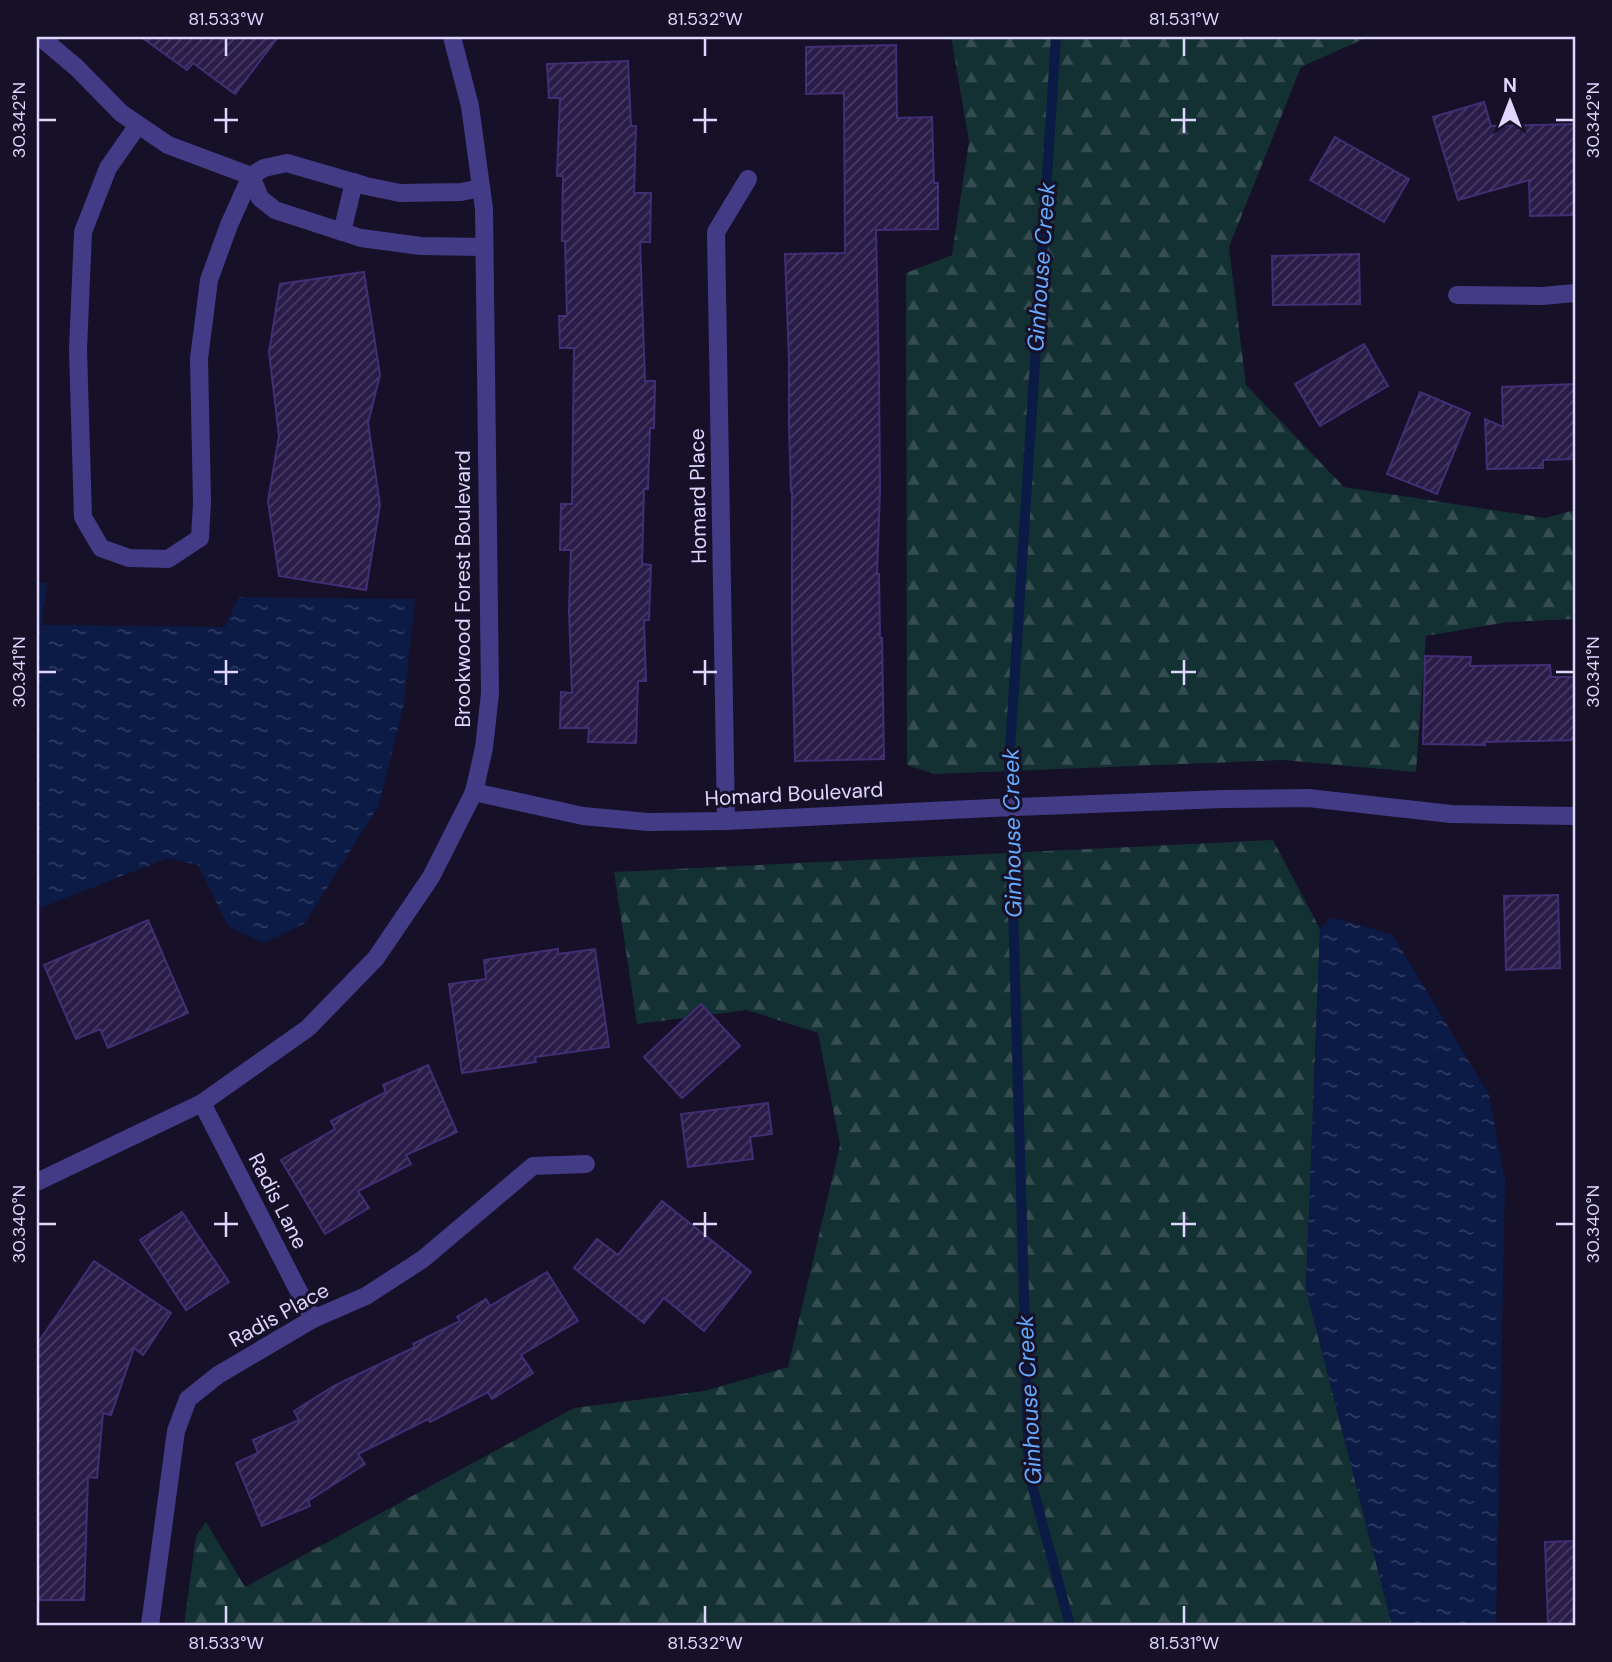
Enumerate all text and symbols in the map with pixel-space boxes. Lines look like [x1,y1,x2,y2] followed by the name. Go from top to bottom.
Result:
[188,7,264,31] text: 81.533°W
[667,7,743,31] text: 81.532°W
[1149,7,1219,31] text: 81.531°W
[1476,66,1546,136] north arrow
[1503,73,1517,98] text: N
[7,82,31,158] text: 30.342°N
[1581,82,1605,158] text: 30.342°N
[1020,181,1062,353] water label: Ginhouse Creek
[683,428,713,564] street label: Homard Place
[449,450,477,728] street label: Brookwood Forest Boulevard
[7,636,31,708] text: 30.341°N
[1581,636,1605,708] text: 30.341°N
[996,748,1028,918] water label: Ginhouse Creek
[704,775,884,813] street label: Homard Boulevard
[242,1148,314,1254] street label: Radis Lane
[7,1185,31,1263] text: 30.340°N
[1581,1185,1605,1263] text: 30.340°N
[224,1276,334,1354] street label: Radis Place
[1010,1314,1048,1486] water label: Ginhouse Creek
[188,1631,264,1655] text: 81.533°W
[667,1631,743,1655] text: 81.532°W
[1149,1631,1219,1655] text: 81.531°W

